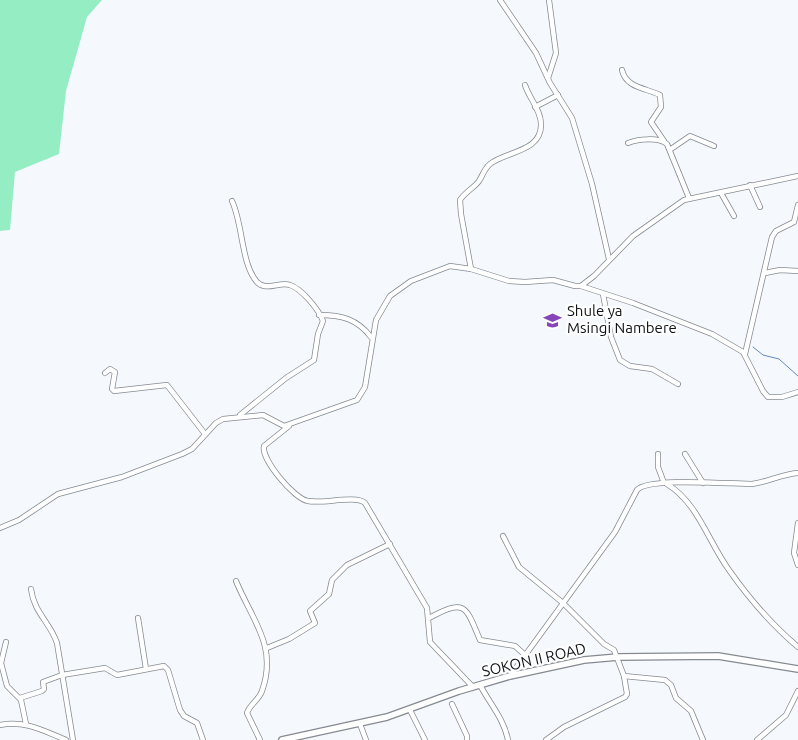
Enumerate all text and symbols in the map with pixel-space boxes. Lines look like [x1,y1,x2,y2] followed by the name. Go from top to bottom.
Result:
[567,302,677,336] place label: Shule ya Msingi Nambere
[543,310,563,330] school or university icon: Shule ya Msingi Nambere
[480,639,588,680] street label: SOKON II ROAD

